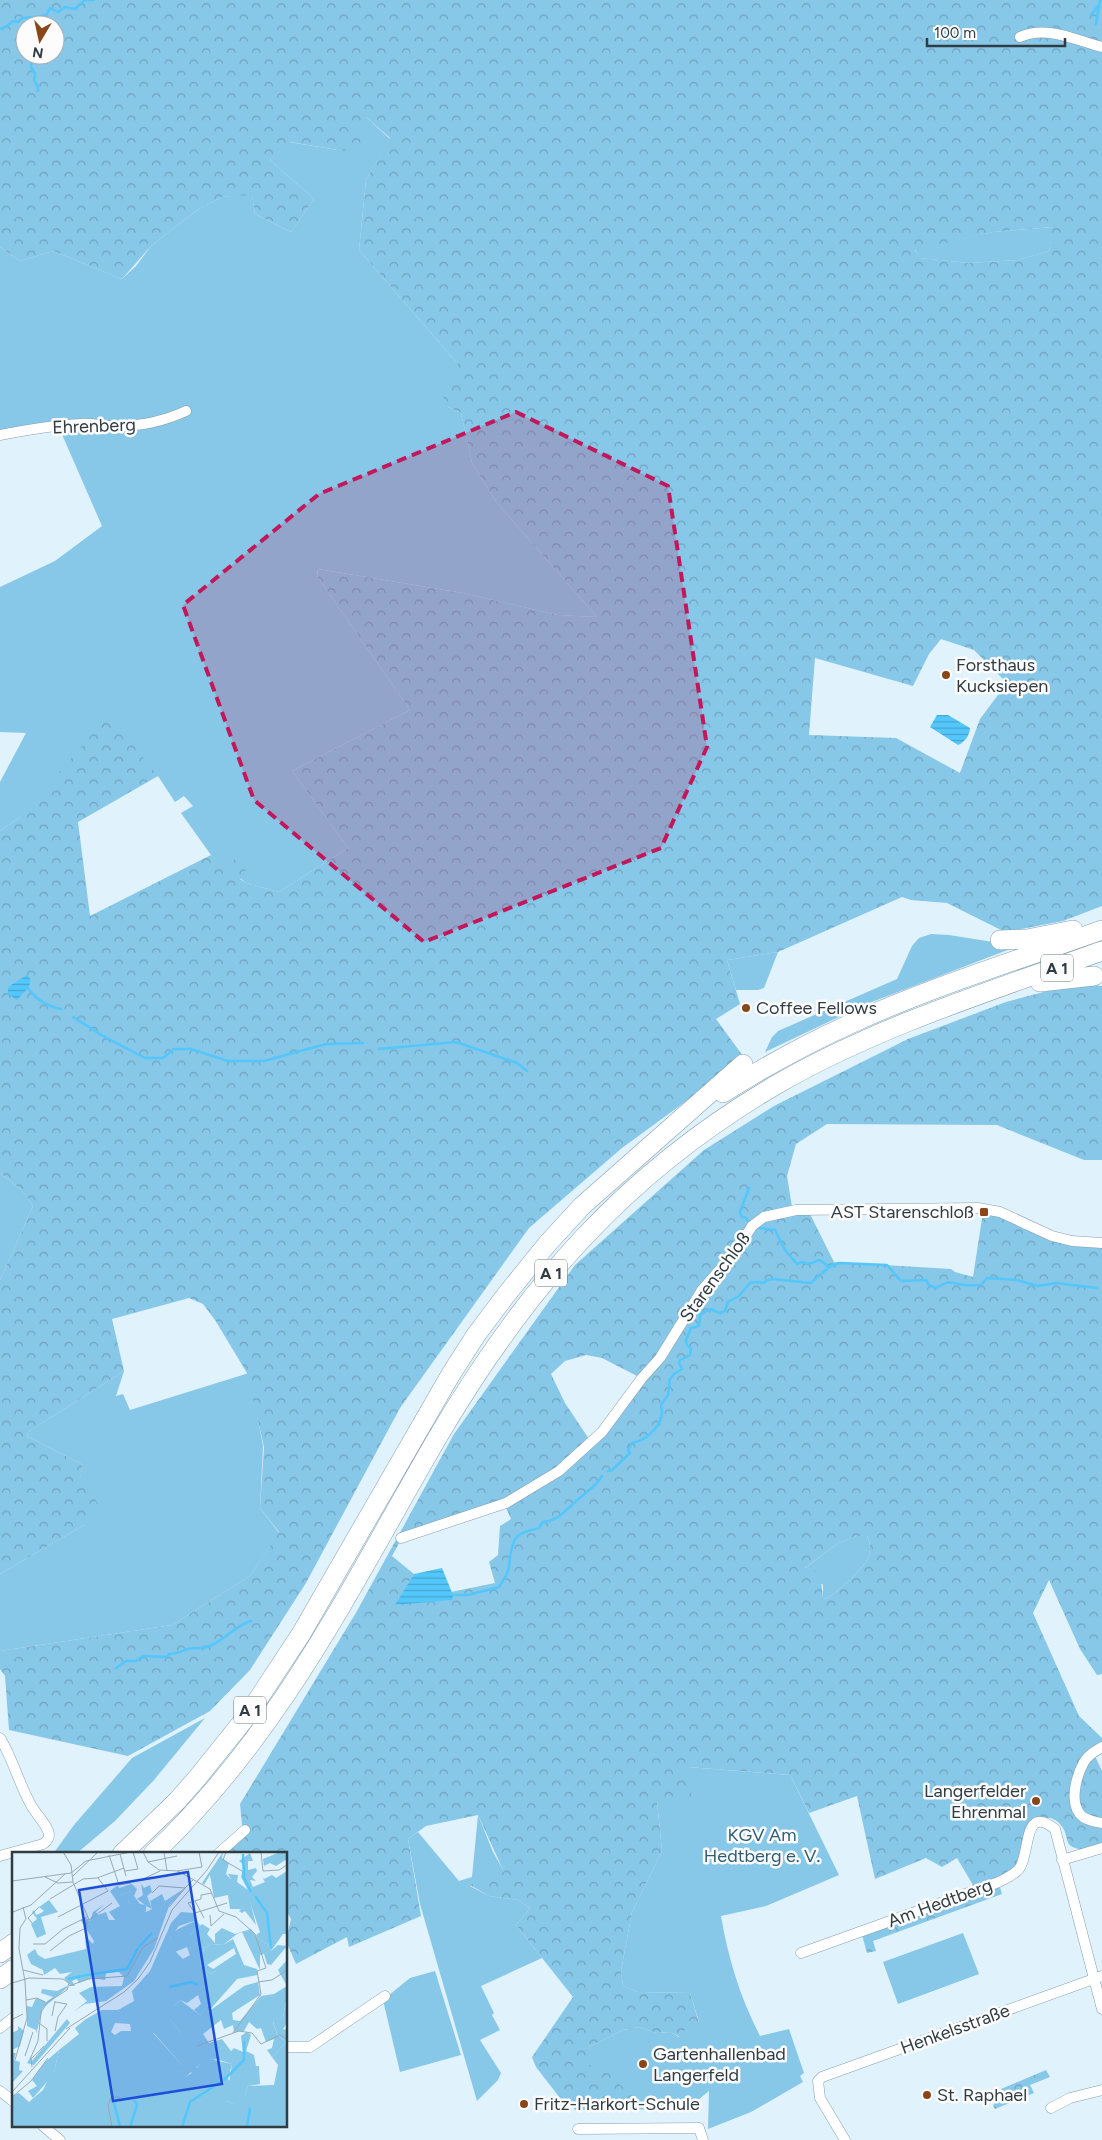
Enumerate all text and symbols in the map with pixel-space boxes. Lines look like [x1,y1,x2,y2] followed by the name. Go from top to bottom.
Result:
[15,15,65,65] north arrow
[927,15,1064,47] scale bar
[934,24,976,42] text: 100 m
[31,43,45,62] text: N
[52,414,136,438] street label: Ehrenberg
[956,654,1048,697] place label: Forsthaus Kucksiepen
[940,669,952,681] marker: Forsthaus Kucksiepen
[1041,954,1073,981] road number: A 1
[756,997,877,1019] place label: Coffee Fellows
[740,1002,752,1014] marker: Coffee Fellows
[831,1201,974,1223] place label: AST Starenschloß
[978,1206,990,1218] marker: AST Starenschloß
[675,1228,755,1326] street label: Starenschloß
[535,1260,567,1286] road number: A 1
[234,1696,266,1724] road number: A 1
[924,1780,1026,1823] place label: Langerfelder Ehrenmal
[1030,1795,1042,1807] marker: Langerfelder Ehrenmal
[704,1824,820,1867] park label: KGV Am Hedtberg e. V.
[12,1852,288,2128] inset map
[885,1874,995,1932] street label: Am Hedtberg
[897,1999,1013,2059] street label: Henkelsstraße
[653,2043,786,2086] place label: Gartenhallenbad Langerfeld
[637,2058,649,2070] marker: Gartenhallenbad Langerfeld
[937,2084,1027,2106] place label: St. Raphael
[921,2089,933,2101] marker: St. Raphael
[534,2093,700,2115] place label: Fritz-Harkort-Schule
[518,2098,530,2110] marker: Fritz-Harkort-Schule

